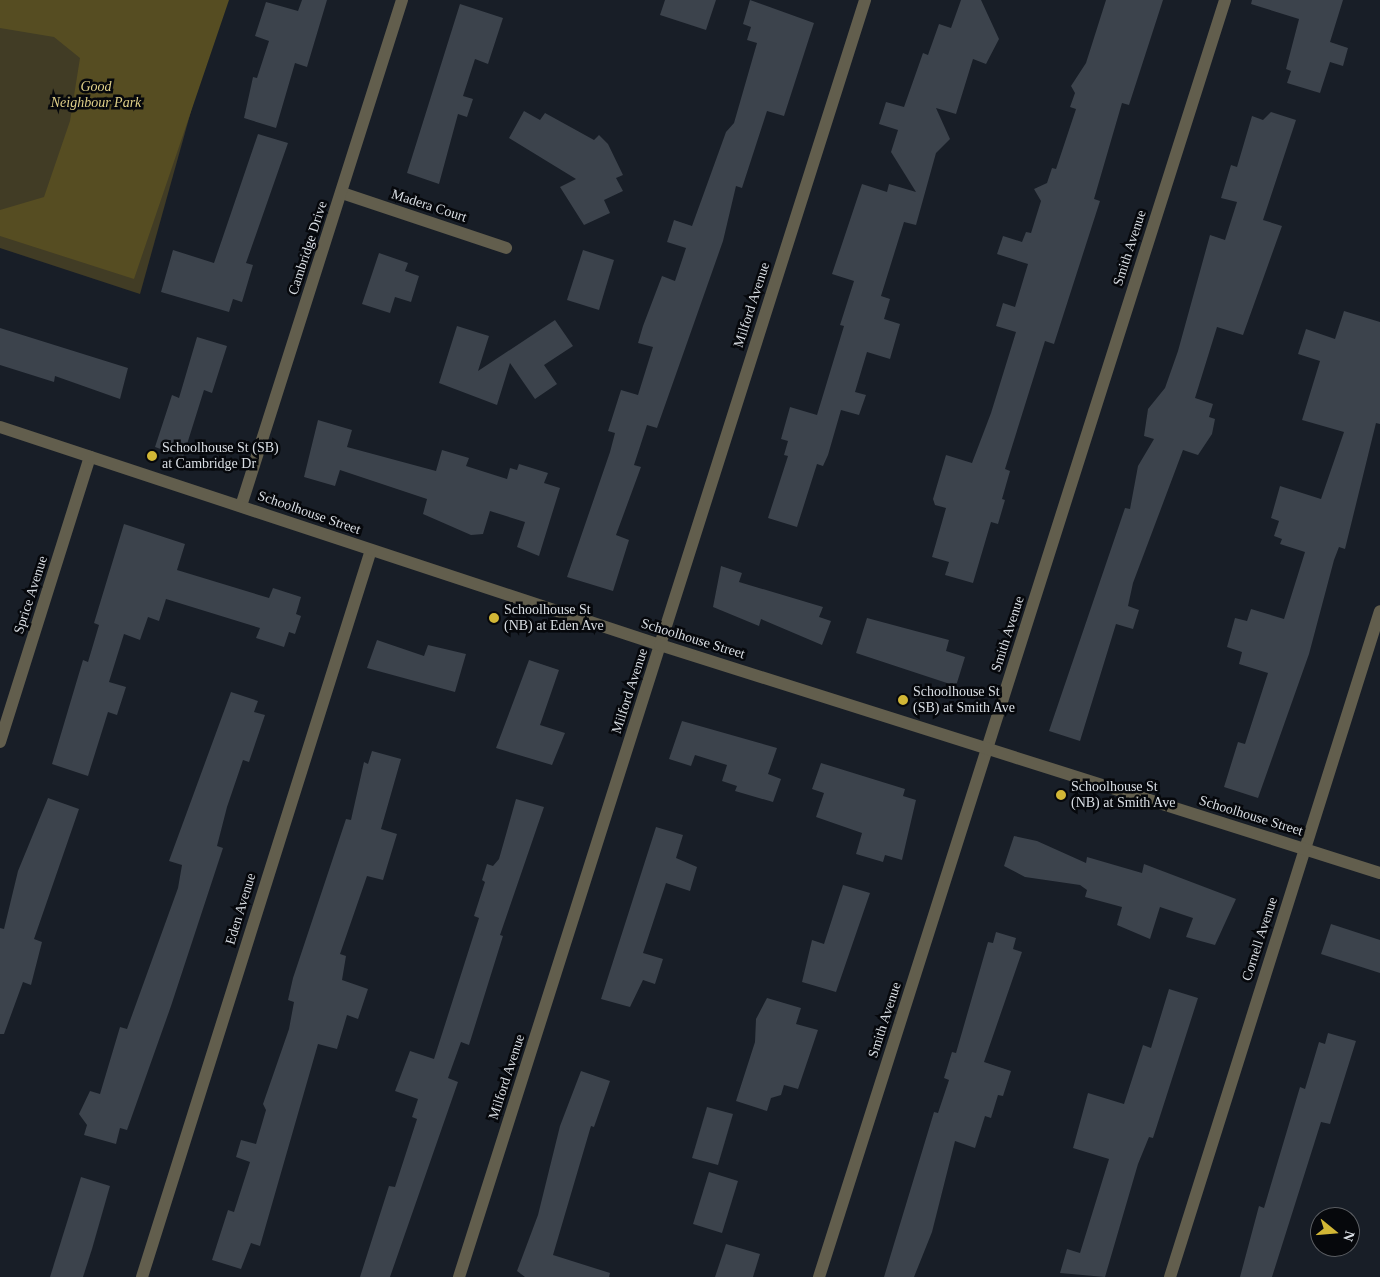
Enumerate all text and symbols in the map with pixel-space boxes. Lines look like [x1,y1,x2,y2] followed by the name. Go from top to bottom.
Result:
[51,79,141,111] park label: Good Neighbour Park
[389,186,469,226] street label: Madera Court
[285,199,331,297] street label: Cambridge Drive
[1110,208,1150,288] street label: Smith Avenue
[730,260,774,350] street label: Milford Avenue
[162,440,279,472] place label: Schoolhouse St (SB) at Cambridge Dr
[146,450,158,462] marker: Schoolhouse St (SB) at Cambridge Dr
[255,488,363,538] street label: Schoolhouse Street
[10,554,52,636] street label: Sprice Avenue
[988,594,1028,674] street label: Smith Avenue
[504,602,604,634] place label: Schoolhouse St (NB) at Eden Ave
[488,612,500,624] marker: Schoolhouse St (NB) at Eden Ave
[639,615,747,663] street label: Schoolhouse Street
[608,646,652,736] street label: Milford Avenue
[913,684,1016,716] place label: Schoolhouse St (SB) at Smith Ave
[897,694,909,706] marker: Schoolhouse St (SB) at Smith Ave
[1071,779,1176,812] place label: Schoolhouse St (NB) at Smith Ave
[1055,789,1067,801] marker: Schoolhouse St (NB) at Smith Ave
[1197,792,1305,840] street label: Schoolhouse Street
[222,871,260,947] street label: Eden Avenue
[1238,895,1282,983] street label: Cornell Avenue
[865,980,905,1060] street label: Smith Avenue
[485,1032,529,1122] street label: Milford Avenue
[1310,1207,1360,1257] north arrow
[1340,1229,1358,1243] text: N

